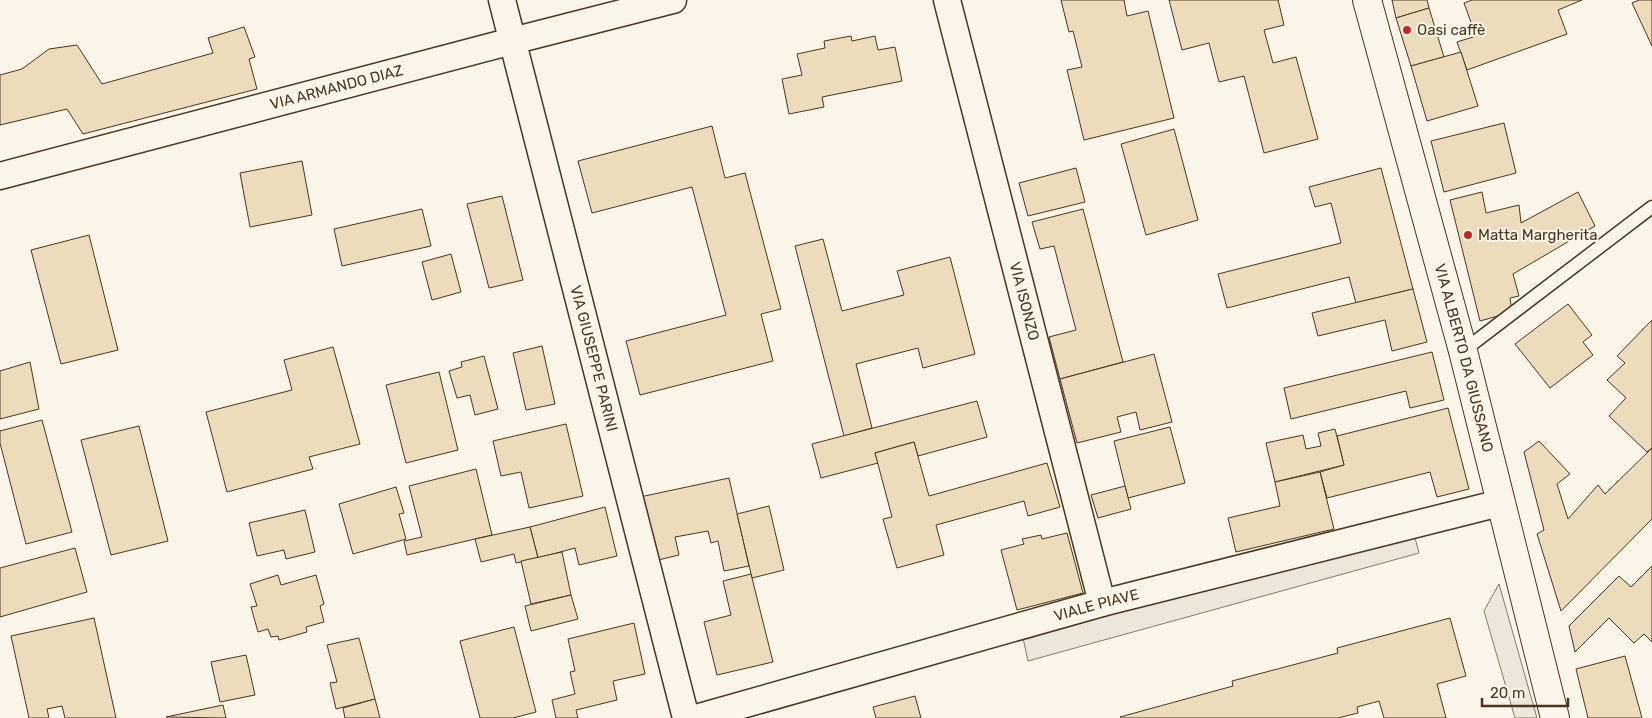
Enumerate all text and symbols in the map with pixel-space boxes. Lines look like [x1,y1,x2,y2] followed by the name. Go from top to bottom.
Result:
[1417,21,1486,39] place label: Oasi caffè
[1401,24,1413,36] marker: Oasi caffè
[268,61,405,113] street label: VIA ARMANDO DIAZ
[1478,226,1598,244] place label: Matta Margherita
[1462,229,1474,241] marker: Matta Margherita
[1006,260,1043,342] street label: VIA ISONZO
[1431,262,1497,454] street label: VIA ALBERTO DA GIUSSANO
[566,283,621,433] street label: VIA GIUSEPPE PARINI
[1052,585,1141,625] street label: VIALE PIAVE
[1482,676,1568,708] scale bar
[1490,684,1525,702] text: 20 m

